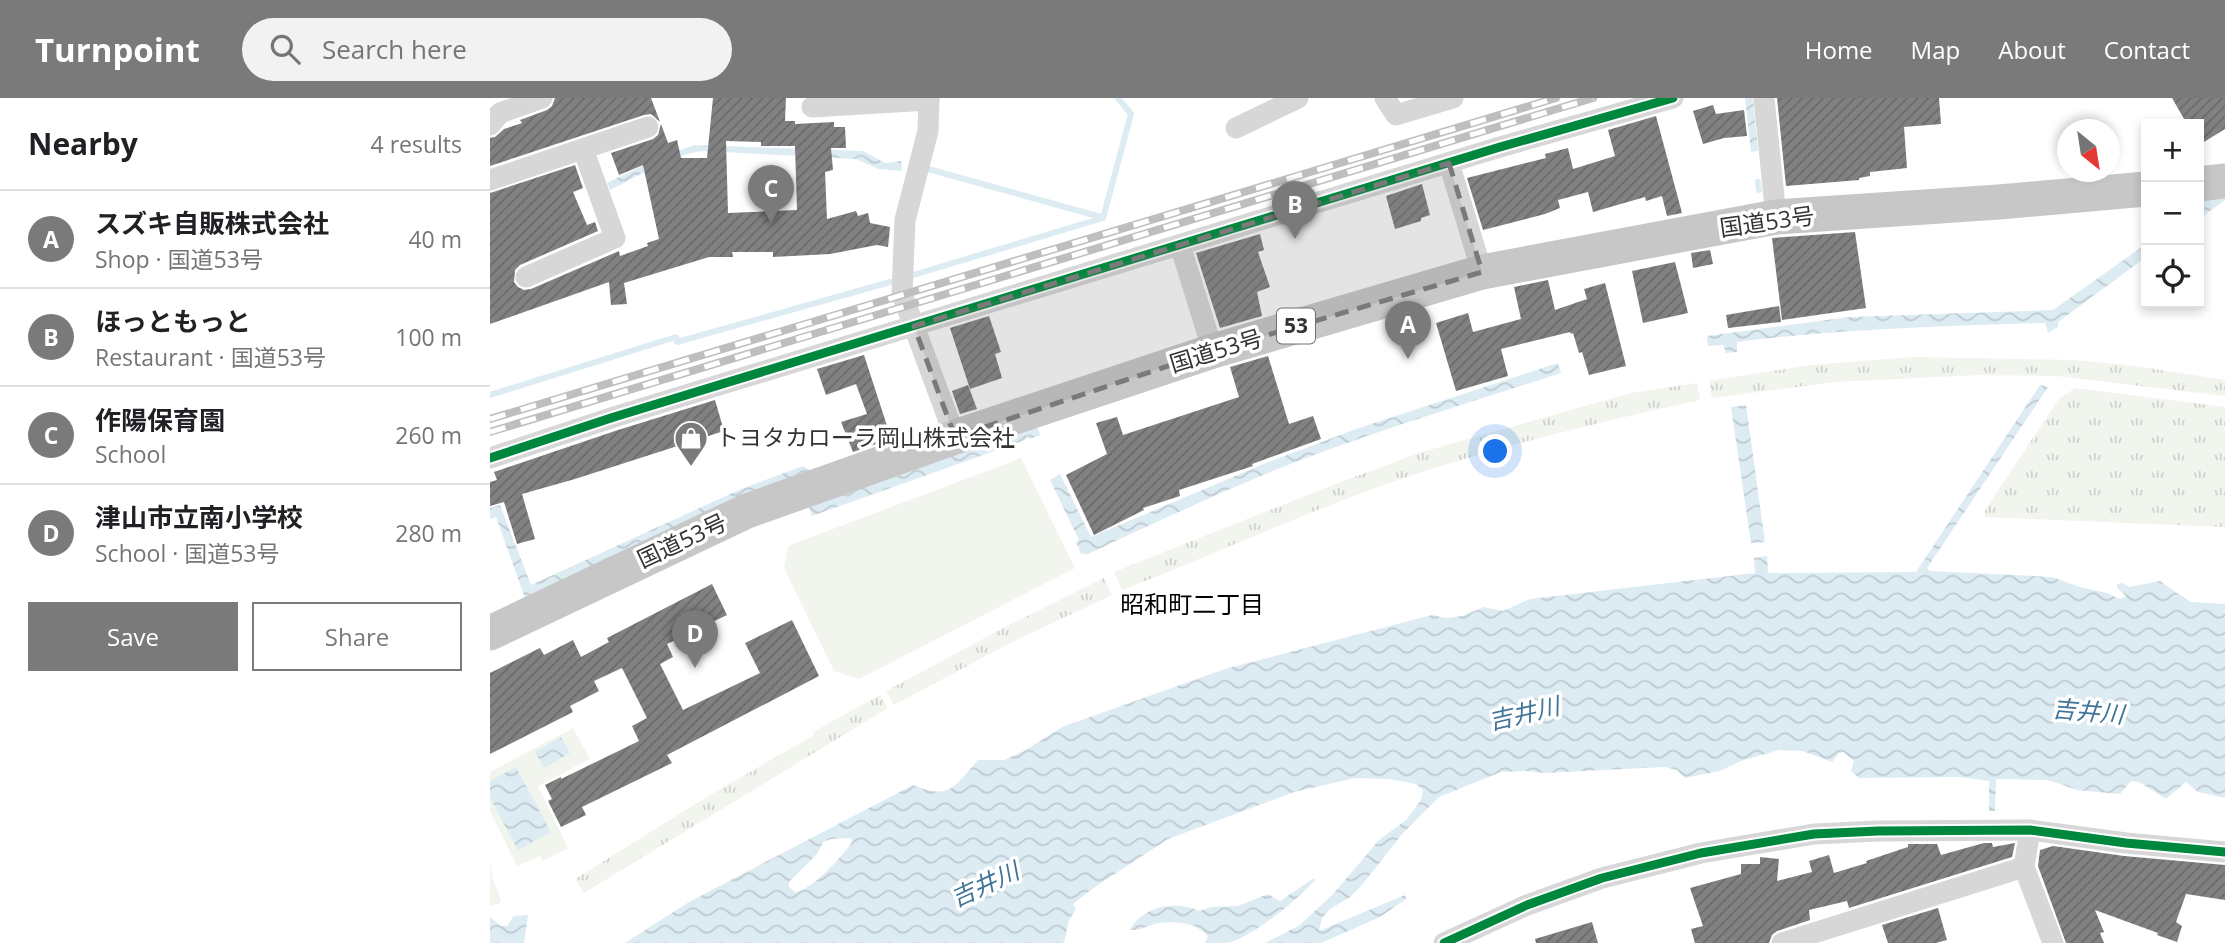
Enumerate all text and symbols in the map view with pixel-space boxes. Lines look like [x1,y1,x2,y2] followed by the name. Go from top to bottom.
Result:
[242,18,732,81] search box
[35,27,200,72] text: Turnpoint
[266,30,304,68] icon: search
[322,31,467,67] text: Search here
[1805,33,1873,66] text: Home
[1911,33,1960,66] text: Map
[1998,33,2066,66] text: About
[2104,33,2190,66] text: Contact
[2057,119,2120,182] north arrow
[2141,119,2204,308] map controls
[2141,119,2204,182] button: +
[28,123,138,164] text: Nearby
[371,128,462,160] text: 4 results
[748,165,794,223] pin: C
[1272,181,1318,239] pin: B
[2141,182,2204,245] button: −
[1717,199,1816,243] street label: 国道53号
[95,205,329,241] text: スズキ自販株式会社
[43,223,59,255] text: A
[408,223,462,255] text: 40 m
[95,243,263,275] text: Shop · 国道53号
[2141,245,2204,308] button: locate
[1385,301,1431,359] pin: A
[95,303,251,339] text: ほっともっと
[1277,308,1315,344] road number: 53
[43,321,59,353] text: B
[395,321,462,353] text: 100 m
[1165,321,1266,379] street label: 国道53号
[95,341,326,373] text: Restaurant · 国道53号
[95,402,225,438] text: 作陽保育園
[44,419,58,451] text: C
[395,419,462,451] text: 260 m
[672,419,710,468] shop icon: トヨタカローラ岡山株式会社
[716,421,1015,453] place label: トヨタカローラ岡山株式会社
[1478,434,1512,468] your location
[95,438,166,470] text: School
[95,499,303,535] text: 津山市立南小学校
[632,505,732,575] street label: 国道53号
[42,517,60,549] text: D
[395,517,462,549] text: 280 m
[95,537,280,569] text: School · 国道53号
[1120,587,1264,620] district label: 昭和町二丁目
[28,602,238,671] button: Save
[252,602,462,671] button: Share
[672,610,718,668] pin: D
[1485,688,1565,737] water label: 吉井川
[2051,691,2128,730] water label: 吉井川
[945,852,1027,914] water label: 吉井川

